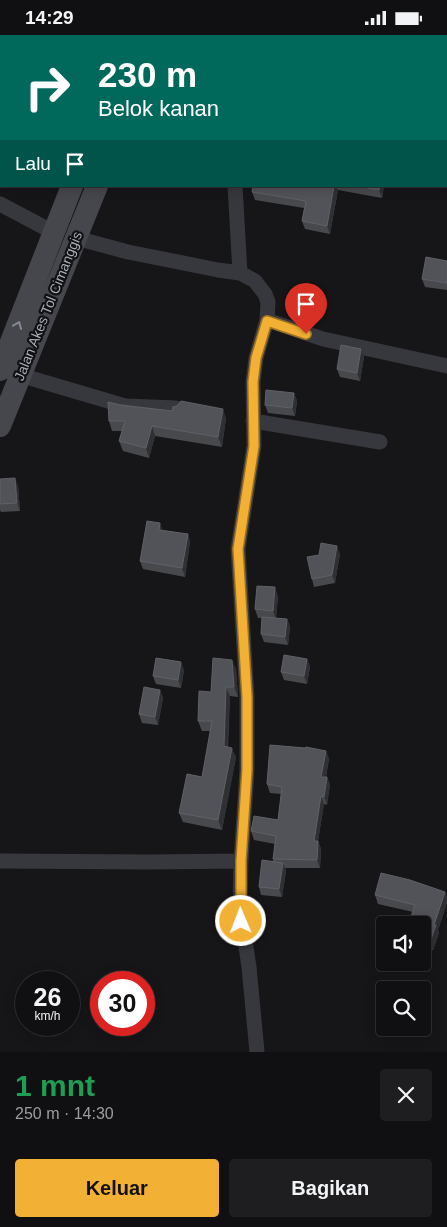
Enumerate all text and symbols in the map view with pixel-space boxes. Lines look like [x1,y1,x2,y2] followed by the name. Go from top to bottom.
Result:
[25,7,74,28] text: 14:29
[15,55,80,120] icon: right
[98,55,197,94] text: 230 m
[98,96,219,121] text: Belok kanan
[61,150,89,178] icon: arrive
[15,153,51,174] text: Lalu
[11,229,85,383] street label: Jalan Akes Tol Cimanggis
[285,283,327,334] pin
[292,290,320,318] icon: arrive
[12,321,22,330] one-way arrow
[214,894,266,946] position arrow
[376,916,431,1036] map controls
[376,916,431,971] button: sound
[90,971,155,1036] speed limit sign: 30
[376,981,431,1036] button: search
[34,983,61,1011] text: 26
[34,1009,61,1023] text: km/h
[15,1069,95,1102] text: 1 mnt
[380,1069,432,1121] button: close
[15,1105,114,1122] text: 250 m · 14:30
[15,1159,219,1217] button: Keluar
[229,1159,432,1217] button: Bagikan

